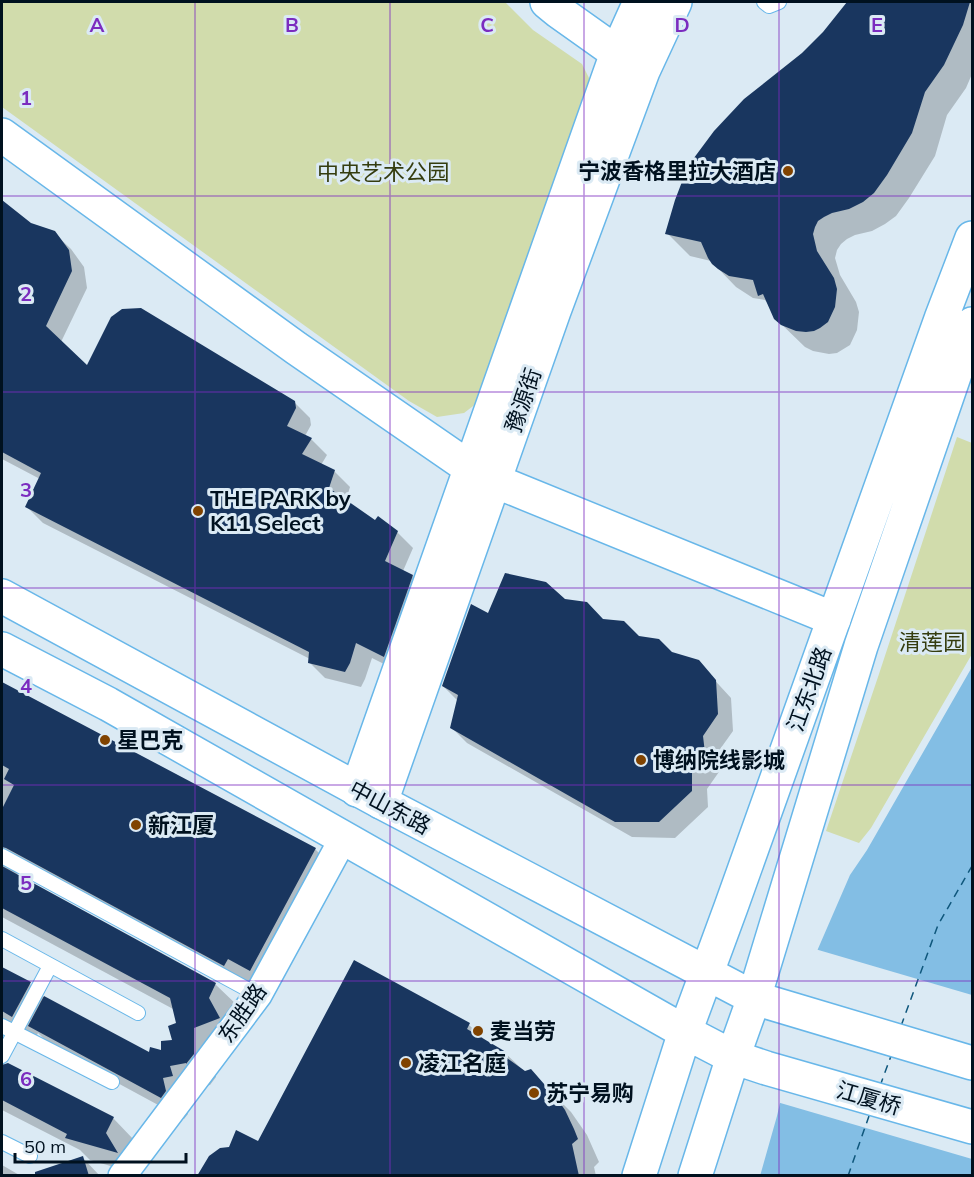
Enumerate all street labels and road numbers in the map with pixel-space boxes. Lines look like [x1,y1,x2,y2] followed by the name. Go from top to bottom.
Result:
[499,364,547,436] street label: 豫源街
[781,643,837,735] street label: 江东北路
[345,774,435,840] street label: 中山东路
[212,978,272,1048] street label: 东胜路
[833,1075,905,1121] street label: 江厦桥

